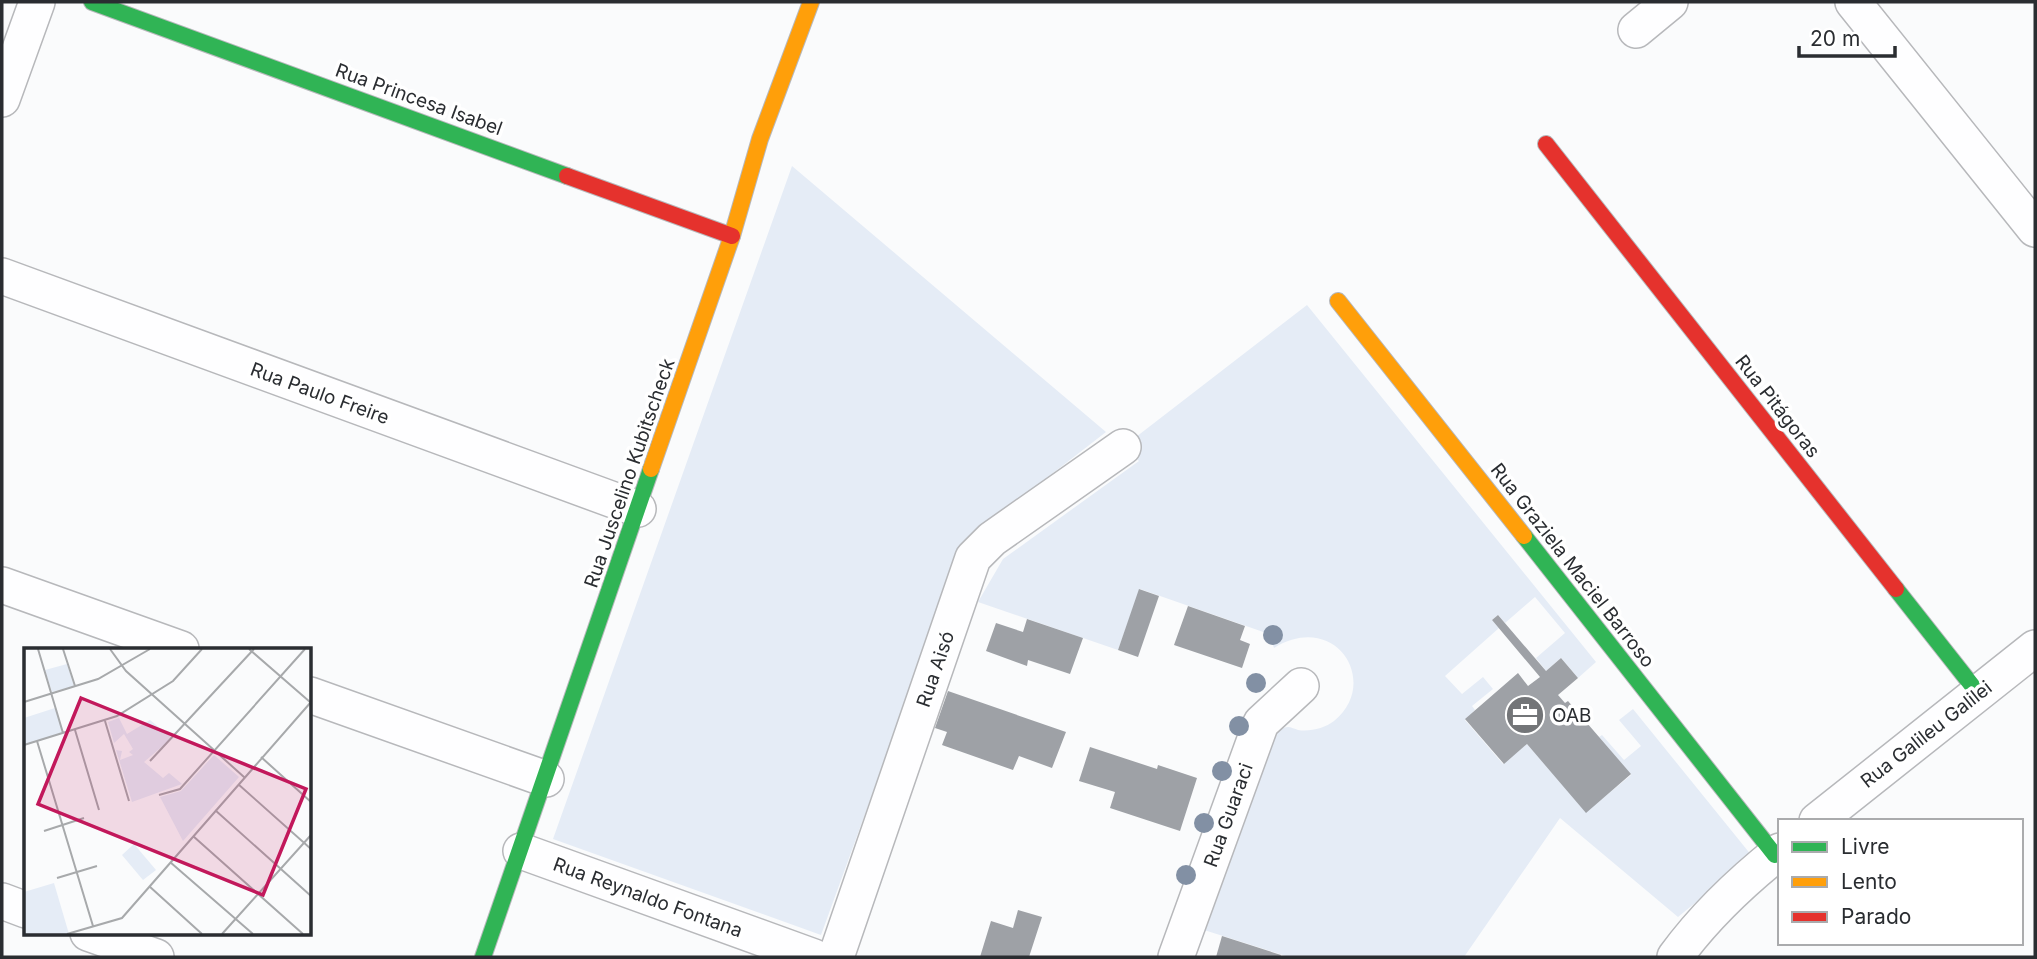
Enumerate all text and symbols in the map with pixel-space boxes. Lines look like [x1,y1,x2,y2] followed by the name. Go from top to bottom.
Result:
[1799,14,1895,58] scale bar
[1810,26,1860,51] text: 20 m
[332,59,505,140] street label: Rua Princesa Isabel
[1730,350,1825,462] street label: Rua Pitágoras
[579,355,680,591] street label: Rua Juscelino Kubitscheck
[247,358,392,429] street label: Rua Paulo Freire
[1486,459,1659,672] street label: Rua Graziela Maciel Barroso
[912,628,959,710] street label: Rua Aisó
[24,648,312,934] inset map
[1856,676,1996,793] street label: Rua Galileu Galilei
[1504,694,1546,736] office icon: OAB
[1552,704,1591,727] place label: OAB
[1199,760,1258,870] street label: Rua Guaraci
[1778,819,2023,945] legend
[1841,834,1890,859] text: Livre
[550,853,746,942] street label: Rua Reynaldo Fontana
[1841,869,1897,894] text: Lento
[1841,904,1911,929] text: Parado

